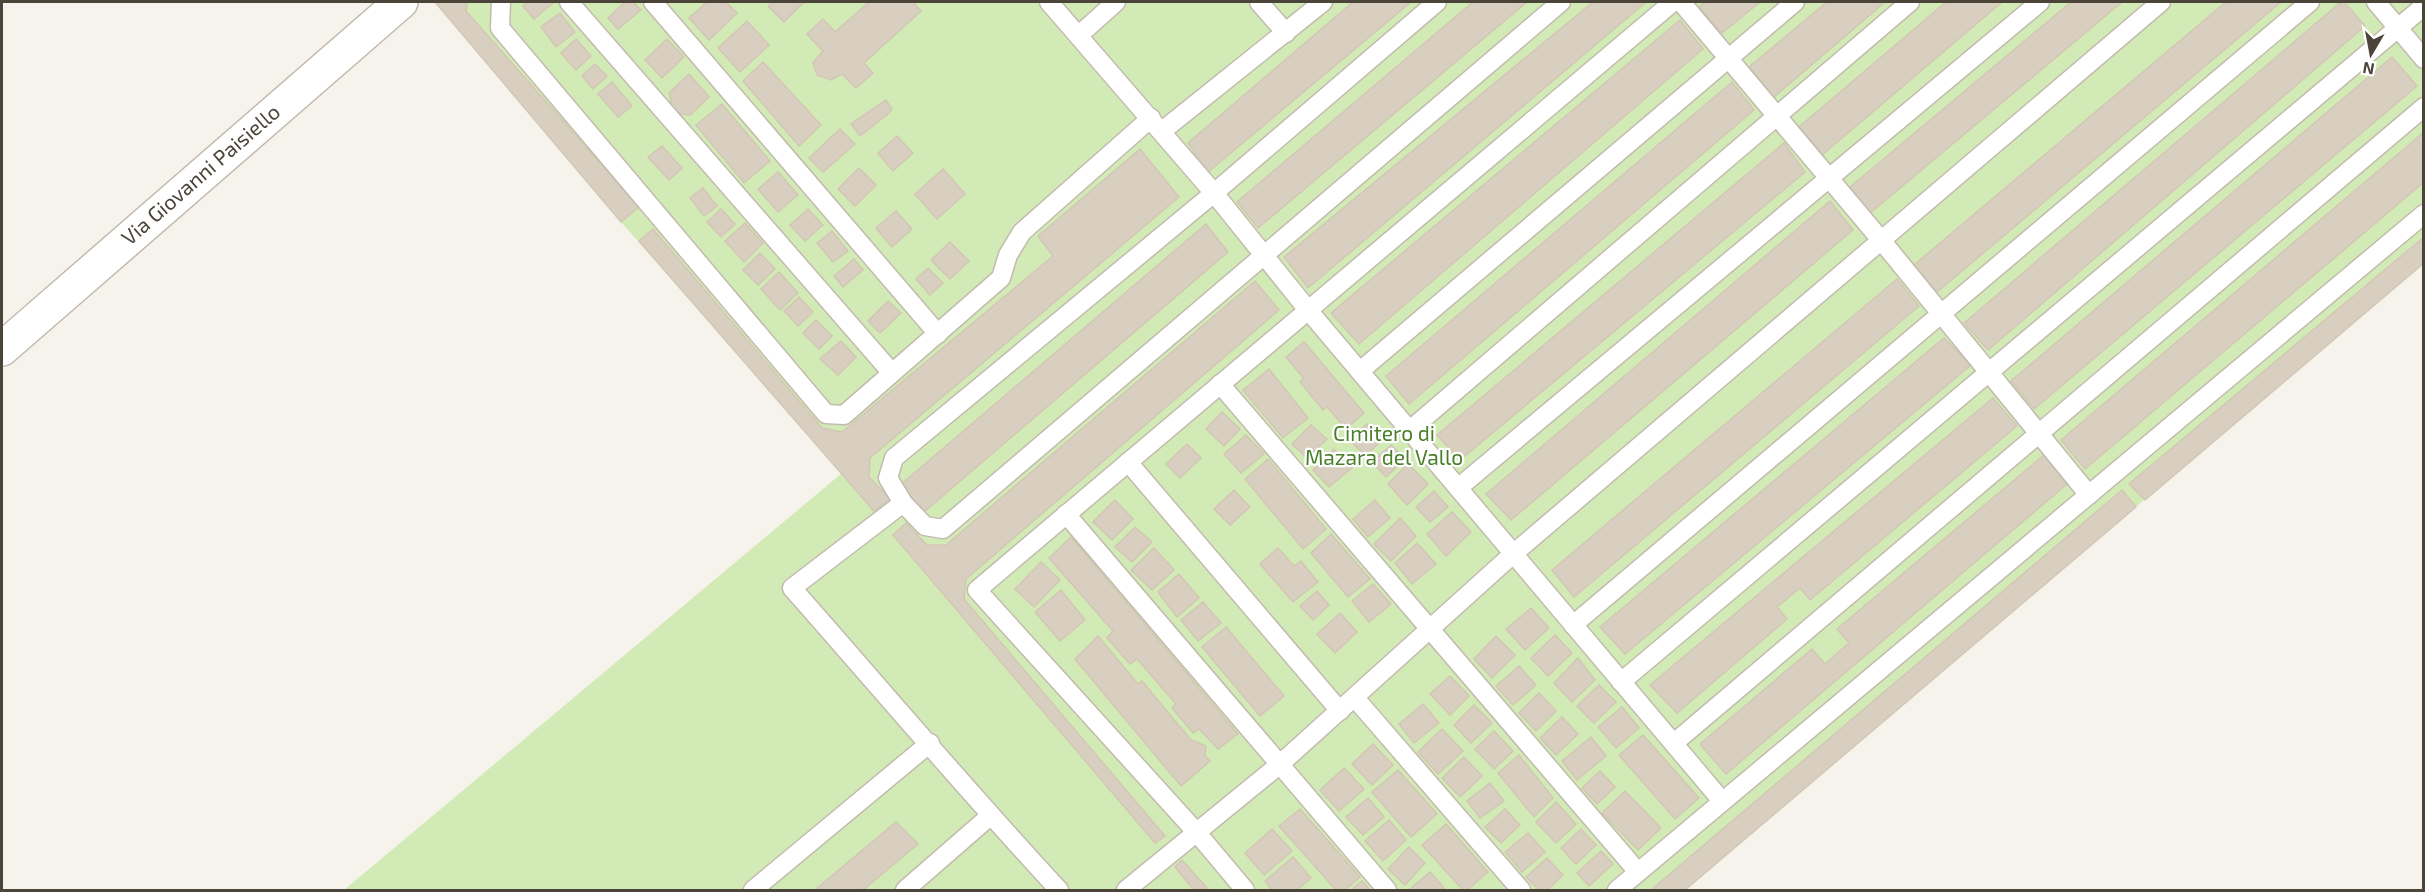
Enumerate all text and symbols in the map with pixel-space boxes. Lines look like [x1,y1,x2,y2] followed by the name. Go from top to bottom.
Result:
[2341,24,2401,84] north arrow
[2361,59,2376,80] text: N
[116,98,284,250] street label: Via Giovanni Paisiello
[1305,420,1463,469] park label: Cimitero di Mazara del Vallo

